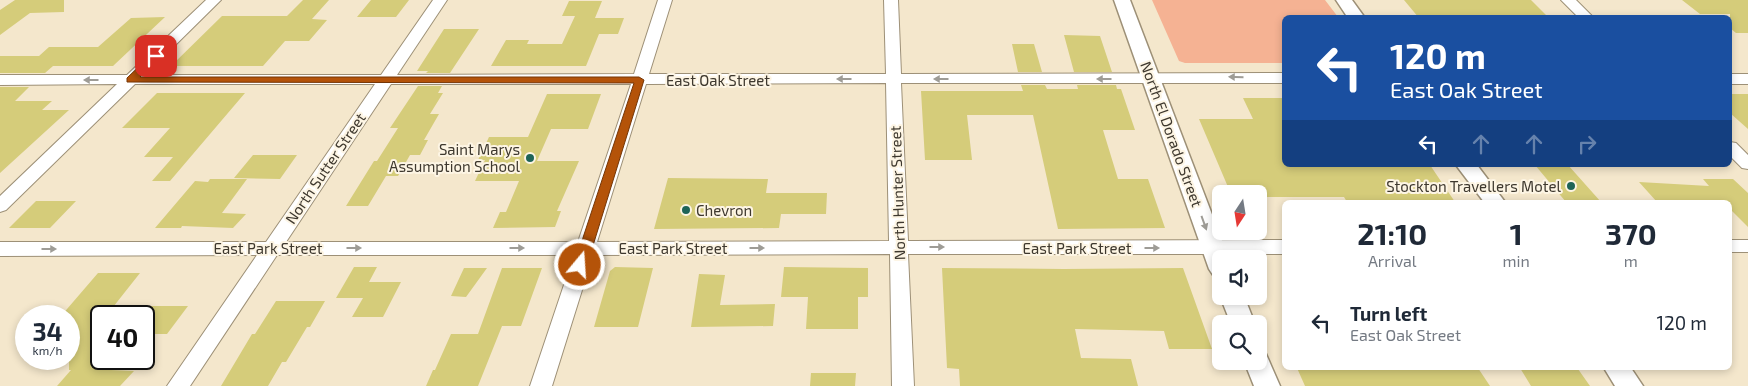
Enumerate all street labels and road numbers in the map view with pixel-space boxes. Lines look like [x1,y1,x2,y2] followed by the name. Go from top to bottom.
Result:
[1137,59,1207,210] street label: North El Dorado Street
[666,71,770,89] street label: East Oak Street
[281,109,369,227] street label: North Sutter Street
[886,125,908,261] street label: North Hunter Street
[214,239,323,257] street label: East Park Street
[619,239,728,257] street label: East Park Street
[1023,239,1132,257] street label: East Park Street

